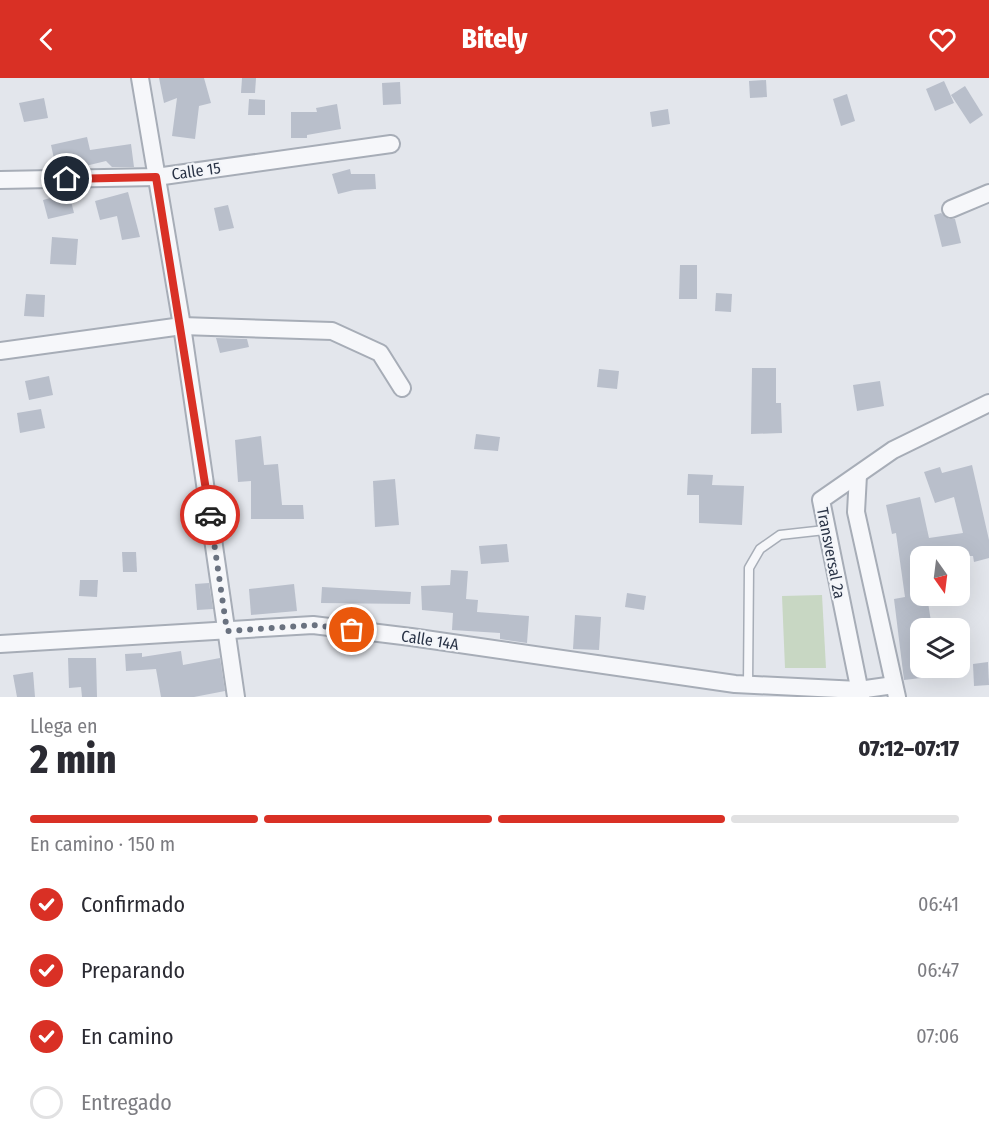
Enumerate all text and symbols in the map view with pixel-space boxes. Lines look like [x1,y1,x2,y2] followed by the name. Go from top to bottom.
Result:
[30,23,63,56] icon: back
[462,23,527,55] text: Bitely
[926,23,959,56] icon: heart
[41,153,92,204] pin
[170,158,222,184] street label: Calle 15
[50,162,83,195] icon: home
[180,485,240,545] courier
[194,499,227,532] icon: car
[813,506,849,600] street label: Transversal 2a
[910,546,970,606] north arrow
[910,546,970,678] map controls
[326,604,377,655] pin
[335,613,368,646] icon: bag
[910,618,970,678] button: layers
[400,626,461,654] street label: Calle 14A
[30,714,98,738] text: Llega en
[858,735,959,762] text: 07:12–07:17
[30,737,116,783] text: 2 min
[30,832,175,856] text: En camino · 150 m
[30,888,63,921] icon: check
[81,891,185,918] text: Confirmado
[918,892,959,916] text: 06:41
[30,954,63,987] icon: check
[81,957,185,984] text: Preparando
[917,958,959,982] text: 06:47
[30,1020,63,1053] icon: check
[81,1023,173,1050] text: En camino
[916,1024,959,1048] text: 07:06
[81,1089,172,1116] text: Entregado

